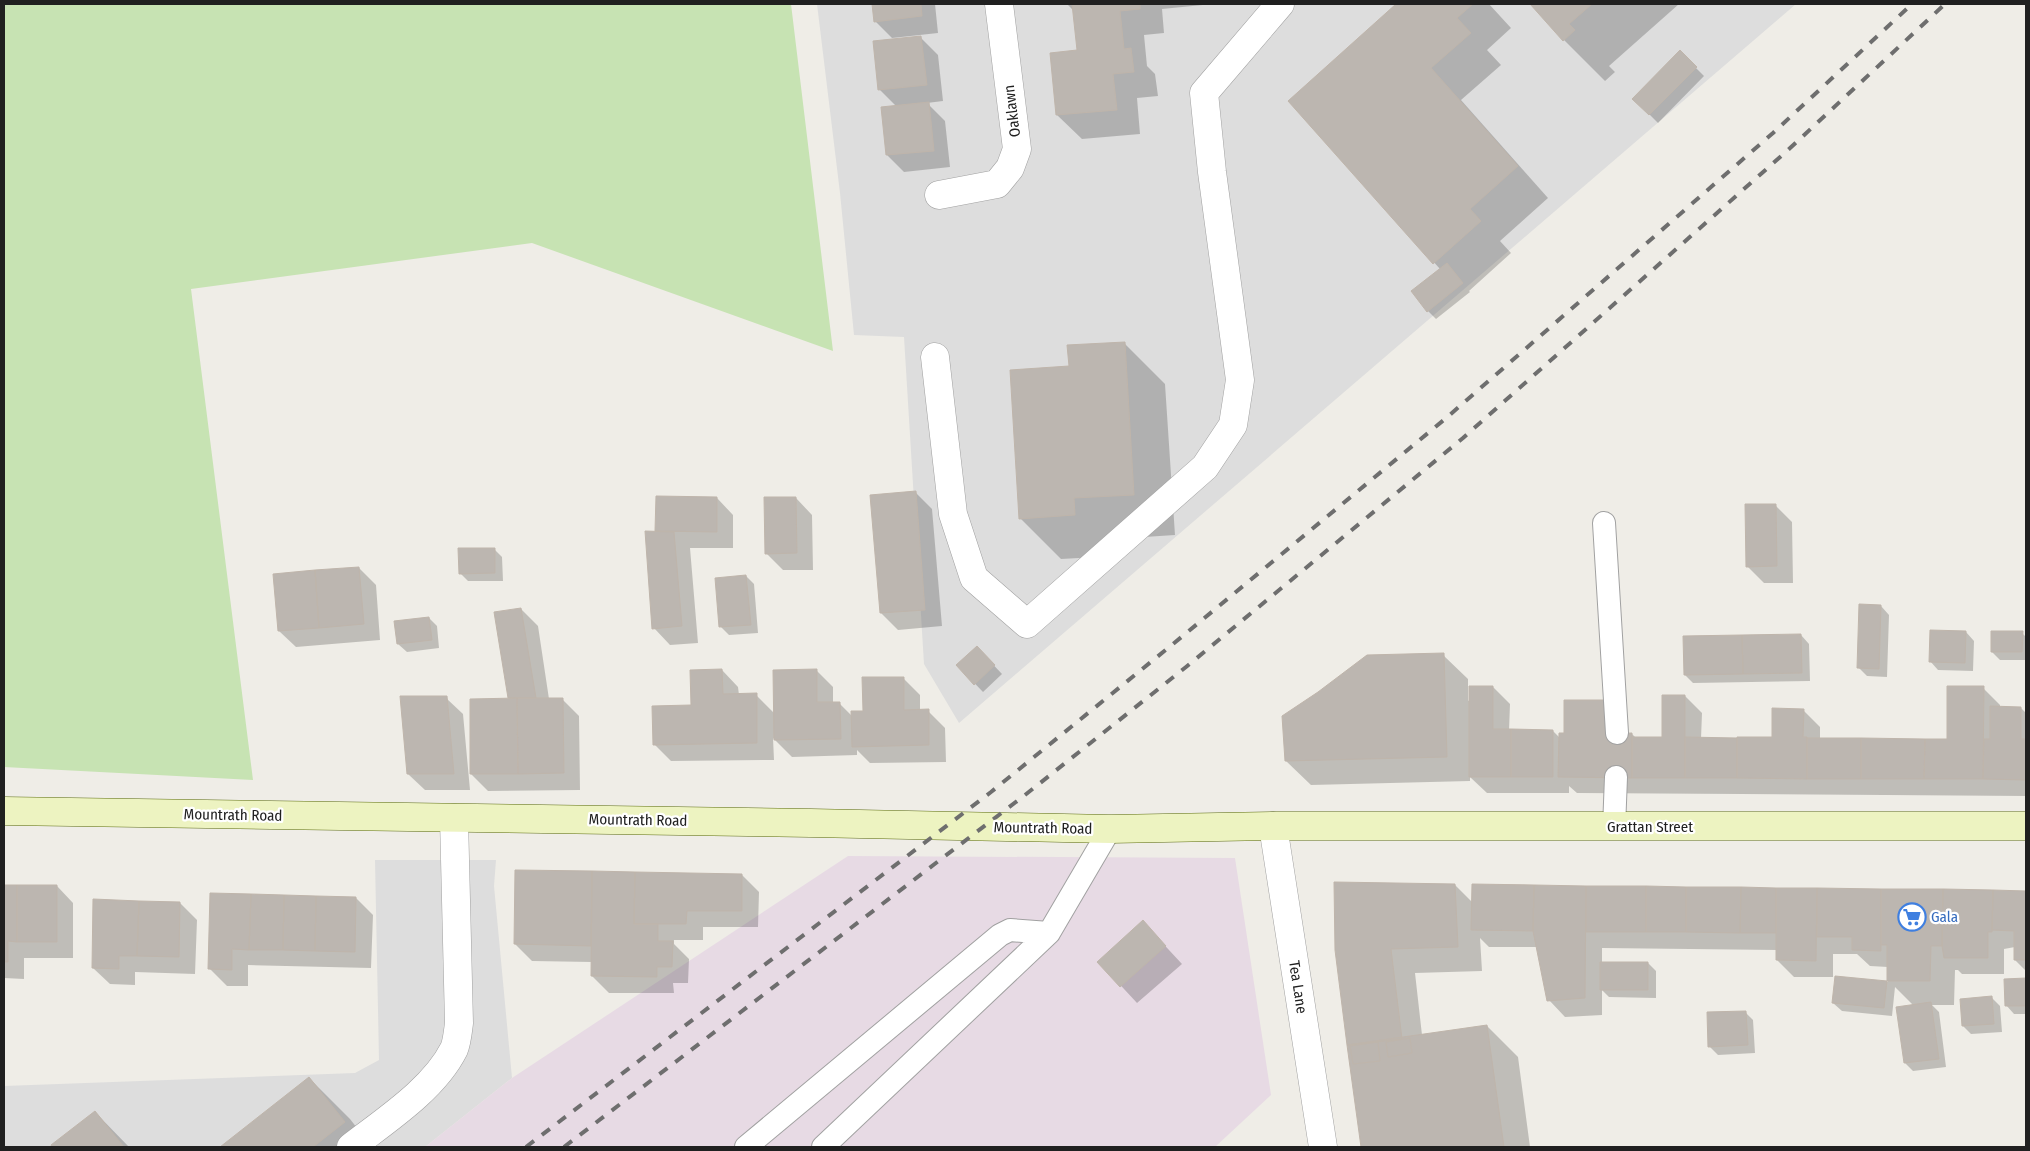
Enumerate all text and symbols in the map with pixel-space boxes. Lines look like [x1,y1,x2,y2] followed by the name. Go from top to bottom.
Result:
[1000,84,1024,138] street label: Oaklawn
[183,805,283,825] street label: Mountrath Road
[588,810,688,830] street label: Mountrath Road
[993,818,1093,838] street label: Mountrath Road
[1607,818,1693,836] street label: Grattan Street
[1897,902,1927,932] supermarket icon: Gala
[1931,908,1958,926] place label: Gala
[1285,959,1311,1015] street label: Tea Lane

